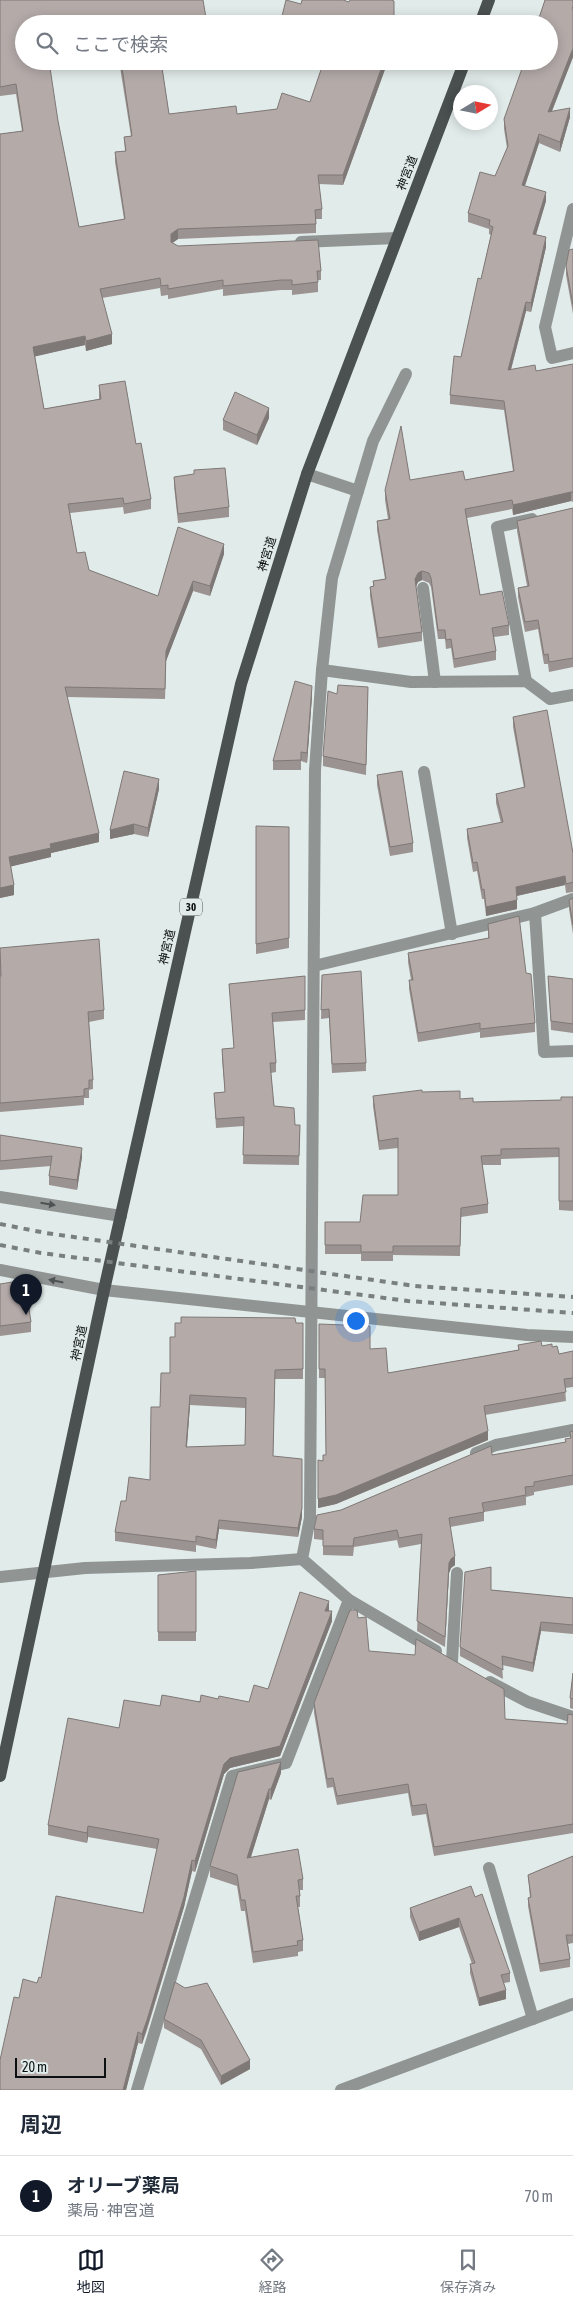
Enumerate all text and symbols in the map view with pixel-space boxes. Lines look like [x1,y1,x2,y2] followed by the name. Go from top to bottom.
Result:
[15,15,558,70] search box
[33,29,61,57] icon: search
[73,33,168,55] text: ここで検索
[453,85,498,130] north arrow
[394,154,420,192] street label: 神宮道
[255,535,279,573] street label: 神宮道
[180,899,202,916] road number: 30
[156,928,178,966] street label: 神宮道
[40,1201,56,1209] one-way arrow
[10,1274,42,1315] pin: 1
[48,1276,64,1284] one-way arrow
[343,1308,369,1334] your location
[68,1324,90,1362] street label: 神宮道
[15,2055,106,2078] scale bar
[22,2059,47,2075] text: 20 m
[20,2112,62,2136] text: 周辺
[67,2174,180,2196] text: オリーブ薬局
[32,2187,40,2205] text: 1
[524,2187,553,2205] text: 70 m
[67,2201,155,2219] text: 薬局 · 神宮道
[77,2246,105,2296] tab: 地図
[258,2246,286,2296] tab: 経路
[440,2246,496,2296] tab: 保存済み

